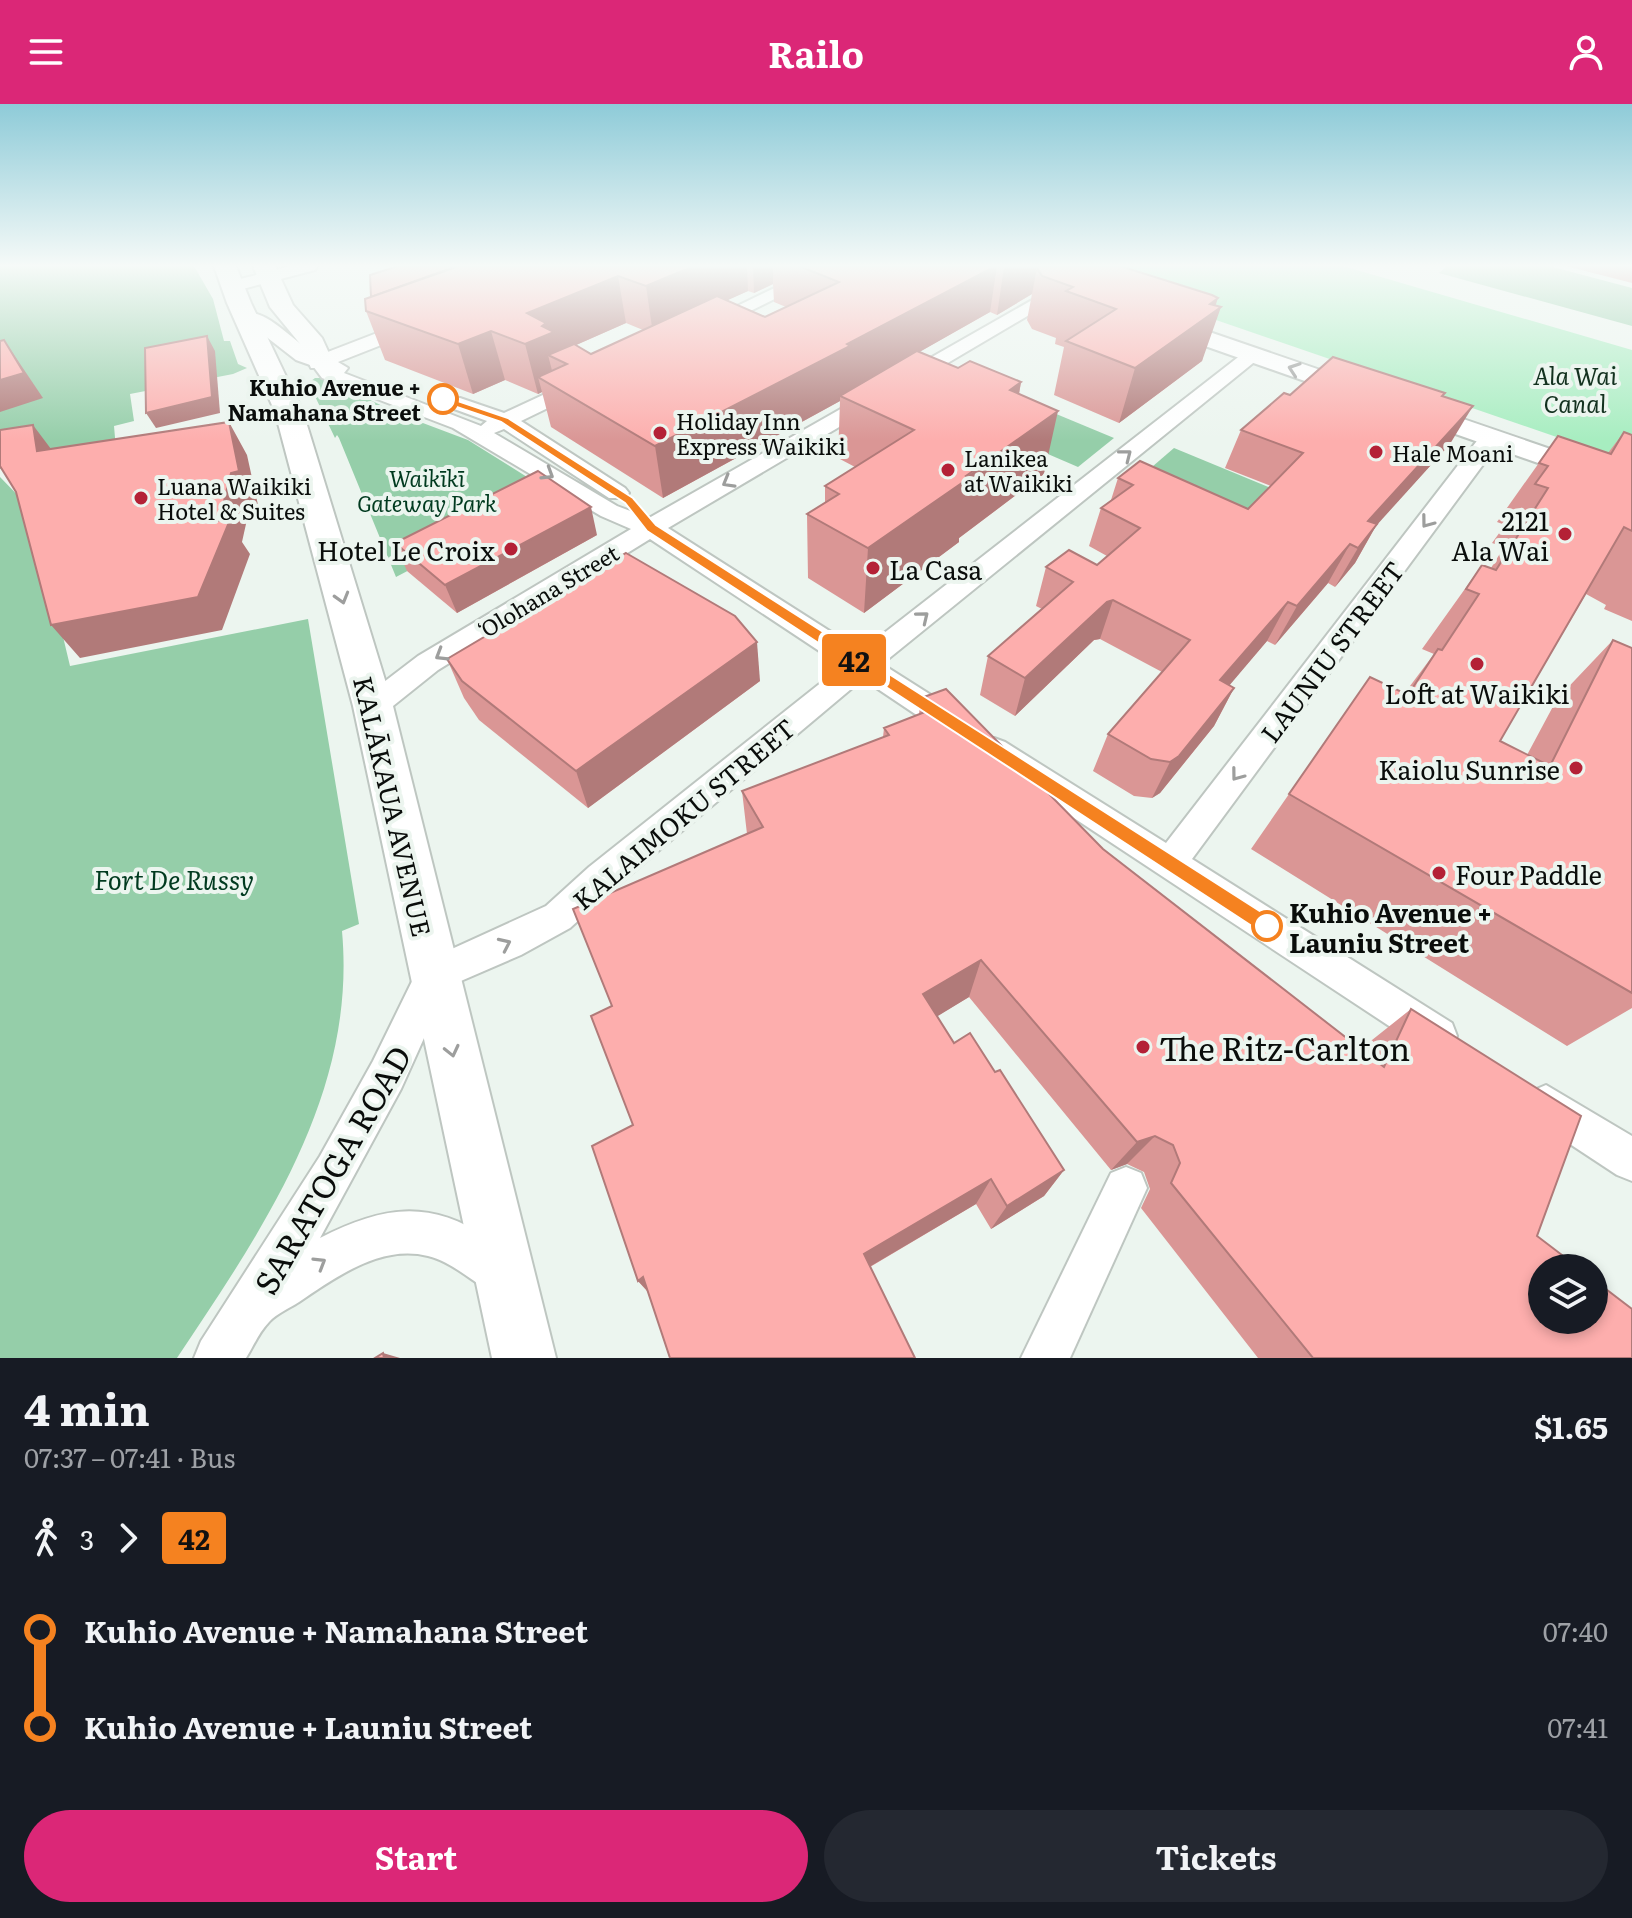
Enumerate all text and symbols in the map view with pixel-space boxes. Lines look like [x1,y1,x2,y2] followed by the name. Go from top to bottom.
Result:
[768,26,864,79] text: Railo
[24,30,68,74] icon: menu
[1564,30,1608,74] icon: person
[1533,357,1617,420] water label: Ala Wai Canal
[1288,362,1302,379] one-way arrow
[228,370,421,428] place label: Kuhio Avenue + Namahana Street
[428,384,458,414] marker: Kuhio Avenue + Namahana Street
[676,404,846,462] place label: Holiday Inn Express Waikiki
[651,424,669,442] marker: Holiday Inn Express Waikiki
[1392,436,1513,469] place label: Hale Moani
[964,441,1073,499] place label: Lanikea at Waikiki
[1367,443,1385,461] marker: Hale Moani
[1117,450,1131,465] one-way arrow
[357,461,497,519] park label: Waikīkī Gateway Park
[939,461,957,479] marker: Lanikea at Waikiki
[539,464,554,480] one-way arrow
[157,469,311,527] place label: Luana Waikiki Hotel & Suites
[722,472,737,488] one-way arrow
[132,489,150,507] marker: Luana Waikiki Hotel & Suites
[1451,500,1549,569] place label: 2121 Ala Wai
[1423,514,1437,528] one-way arrow
[1556,525,1574,543] marker: 2121 Ala Wai
[317,530,495,569] place label: Hotel Le Croix
[472,536,625,645] street label: ʻOlohana Street
[502,540,520,558] marker: Hotel Le Croix
[889,549,982,588] place label: La Casa
[1250,552,1412,750] street label: LAUNIU STREET
[864,559,882,577] marker: La Casa
[333,591,349,605] one-way arrow
[914,612,928,627] one-way arrow
[818,634,890,686] line badge: 42
[838,639,870,681] text: 42
[435,645,450,661] one-way arrow
[1468,655,1486,673] marker: Loft at Waikiki
[345,672,443,940] street label: KALĀKAUA AVENUE
[1385,673,1570,712] place label: Loft at Waikiki
[563,708,803,918] street label: KALAIMOKU STREET
[1378,749,1560,788] place label: Kaiolu Sunrise
[1567,759,1585,777] marker: Kaiolu Sunrise
[1232,766,1246,780] one-way arrow
[1455,854,1602,893] place label: Four Paddle
[94,859,254,898] park label: Fort De Russy
[1430,864,1448,882] marker: Four Paddle
[1289,892,1492,961] place label: Kuhio Avenue + Launiu Street
[1252,911,1282,941] marker: Kuhio Avenue + Launiu Street
[497,938,512,954] one-way arrow
[1159,1023,1410,1071] place label: The Ritz-Carlton
[240,1036,422,1302] street label: SARATOGA ROAD
[1134,1038,1152,1056] marker: The Ritz-Carlton
[442,1044,459,1057] one-way arrow
[1528,1254,1608,1334] map controls
[1528,1254,1608,1334] button: layers
[311,1258,326,1273] one-way arrow
[24,1374,150,1440] text: 4 min
[1534,1404,1608,1448] text: $1.65
[24,1437,235,1476] text: 07:37 – 07:41 · Bus
[24,1516,68,1560] icon: walk
[106,1516,150,1560] icon: forward
[178,1517,210,1559] text: 42
[80,1519,94,1558] text: 3
[84,1608,588,1652] text: Kuhio Avenue + Namahana Street
[1543,1611,1608,1650] text: 07:40
[84,1704,532,1748] text: Kuhio Avenue + Launiu Street
[1547,1707,1608,1746] text: 07:41
[24,1810,808,1902] button: Start
[824,1810,1608,1902] button: Tickets

